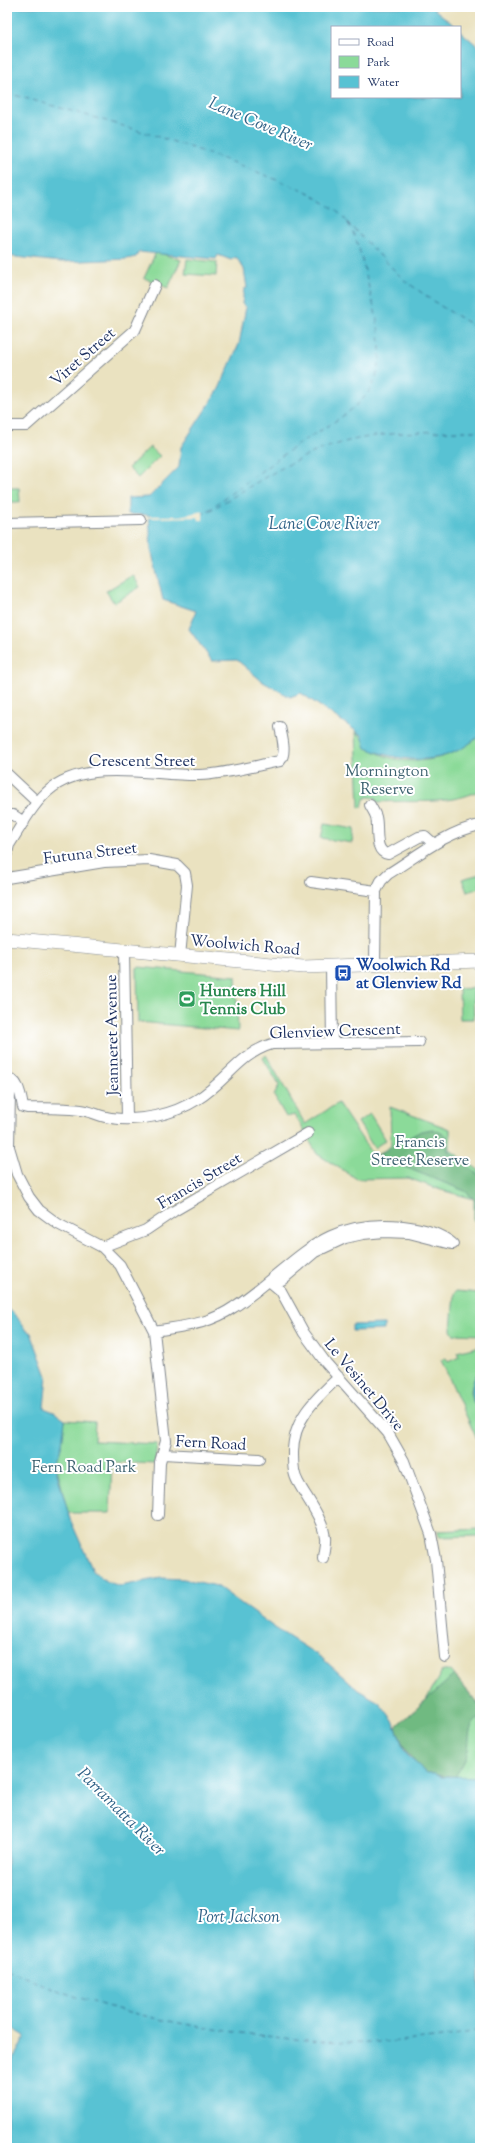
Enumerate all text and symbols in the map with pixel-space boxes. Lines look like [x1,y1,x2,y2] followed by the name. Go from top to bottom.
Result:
[331,26,461,98] legend
[367,34,394,52] text: Road
[367,54,390,72] text: Park
[367,74,400,92] text: Water
[204,92,316,158] water label: Lane Cove River
[46,323,122,393] street label: Viret Street
[268,513,380,537] water label: Lane Cove River
[89,751,196,774] street label: Crescent Street
[345,761,430,802] park label: Mornington Reserve
[42,837,139,872] street label: Futuna Street
[189,930,301,963] street label: Woolwich Road
[356,955,462,996] place label: Woolwich Rd at Glenview Rd
[333,963,353,983] bus stop icon: Woolwich Rd at Glenview Rd
[101,974,126,1097] street label: Jeanneret Avenue
[200,981,286,1022] place label: Hunters Hill Tennis Club
[177,989,197,1009] sports icon: Hunters Hill Tennis Club
[269,1019,402,1046] street label: Glenview Crescent
[371,1132,469,1173] park label: Francis Street Reserve
[154,1148,247,1216] street label: Francis Street
[318,1334,409,1437] street label: Le Vesinet Drive
[175,1431,247,1458] street label: Fern Road
[32,1457,137,1480] park label: Fern Road Park
[71,1763,170,1862] water label: Parramatta River
[198,1906,280,1930] water label: Port Jackson

